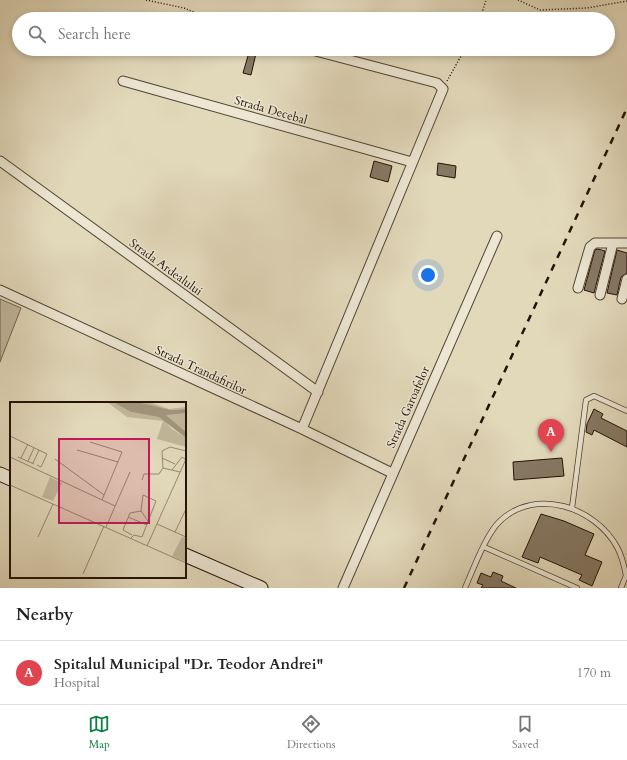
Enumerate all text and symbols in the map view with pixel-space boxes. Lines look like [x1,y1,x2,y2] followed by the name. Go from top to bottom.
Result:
[12,12,615,56] search box
[26,23,48,45] icon: search
[58,24,131,44] text: Search here
[233,92,309,128] street label: Strada Decebal
[126,235,206,299] street label: Strada Ardealului
[418,265,438,285] your location
[153,342,250,399] street label: Strada Trandafirilor
[383,363,433,450] street label: Strada Garoafelor
[10,402,186,578] inset map
[538,419,564,452] pin: A
[16,603,73,626] text: Nearby
[54,654,323,674] text: Spitalul Municipal "Dr. Teodor Andrei"
[24,664,34,682] text: A
[577,664,611,682] text: 170 m
[54,674,100,692] text: Hospital
[88,713,110,752] tab: Map
[287,713,335,752] tab: Directions
[512,713,539,752] tab: Saved

